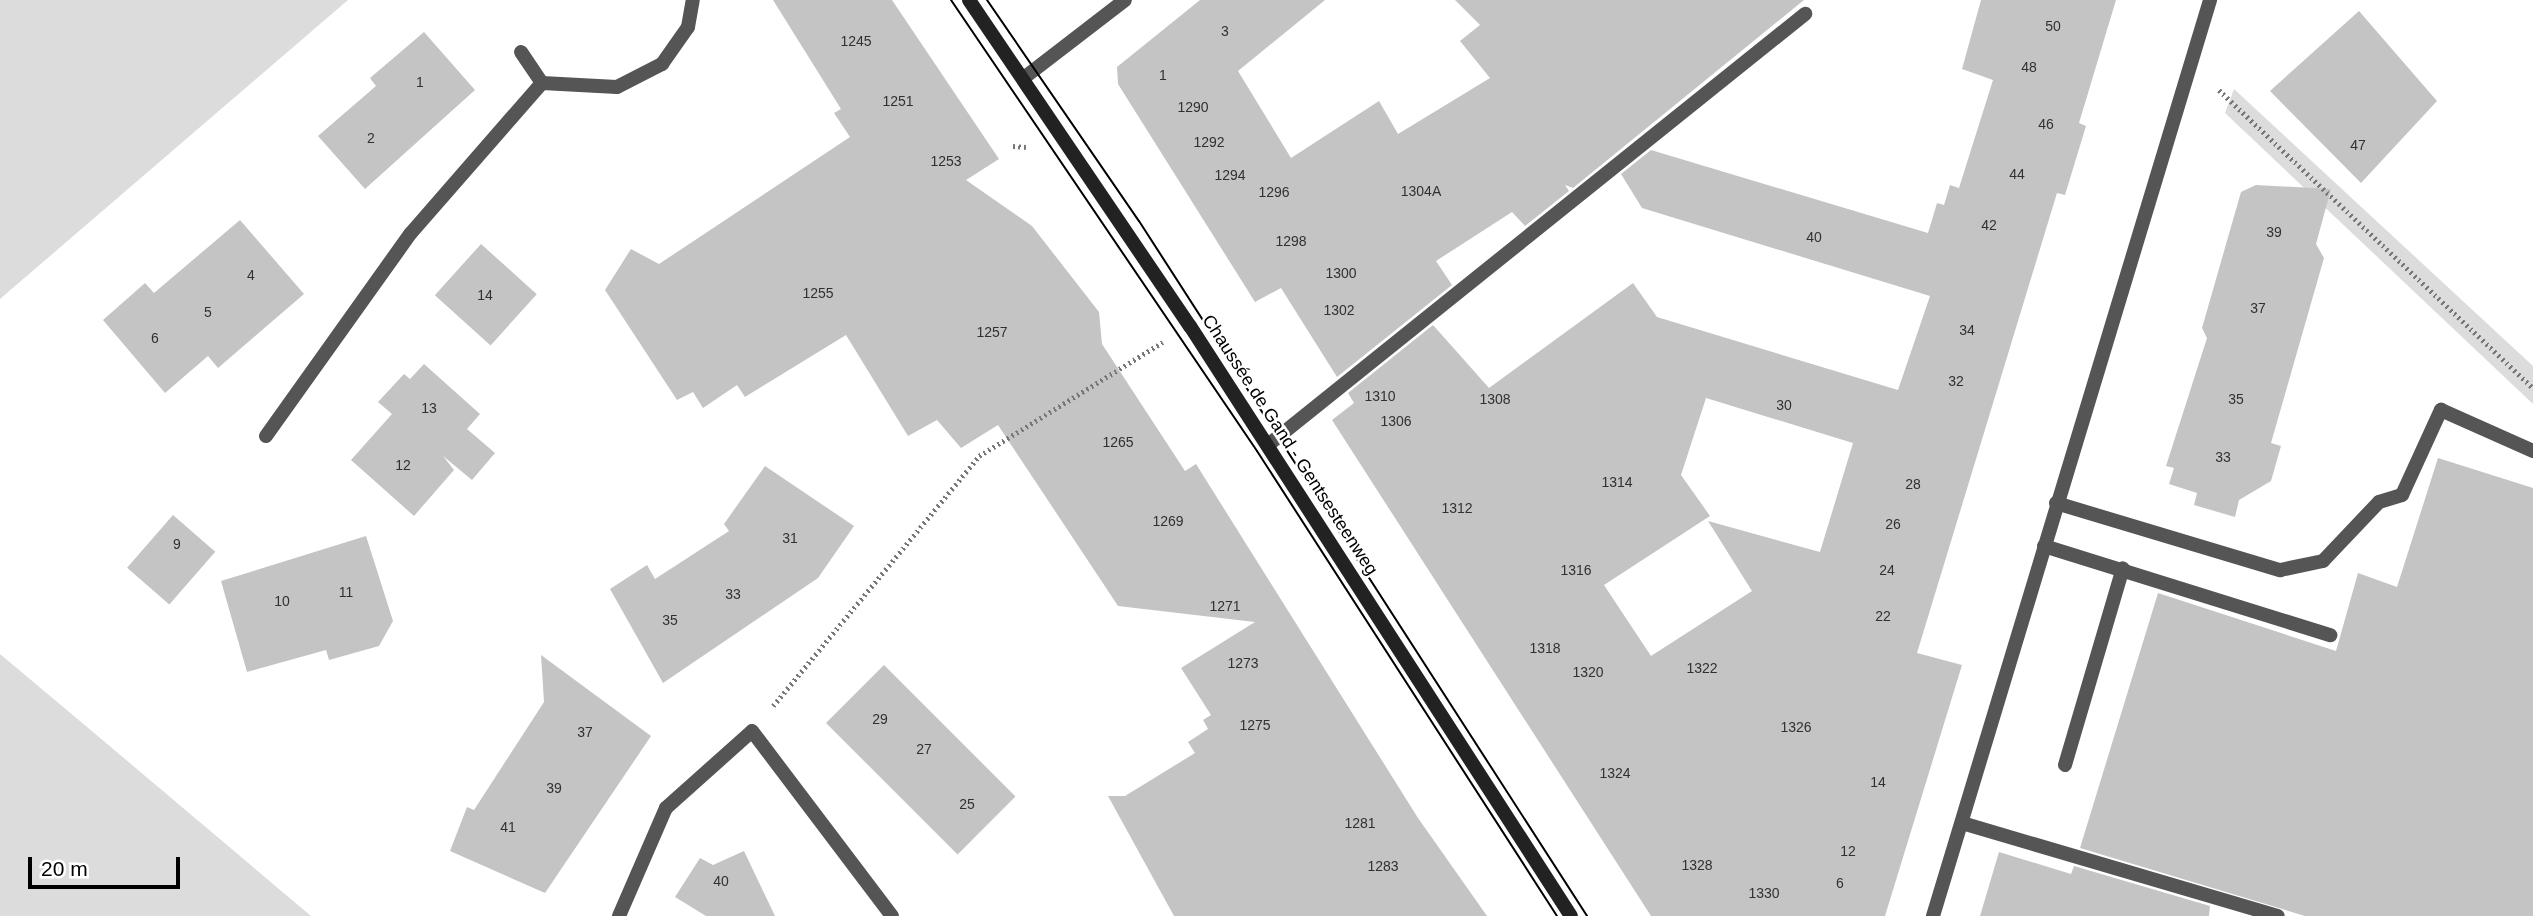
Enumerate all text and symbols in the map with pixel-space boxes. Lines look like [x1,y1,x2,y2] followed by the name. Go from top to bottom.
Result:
[2045,18,2061,34] house number: 50
[1221,23,1229,39] house number: 3
[840,33,872,49] house number: 1245
[2021,59,2037,75] house number: 48
[1159,67,1167,83] house number: 1
[416,74,424,90] house number: 1
[882,93,914,109] house number: 1251
[1177,99,1209,115] house number: 1290
[2038,116,2054,132] house number: 46
[367,130,375,146] house number: 2
[1193,134,1225,150] house number: 1292
[2350,137,2366,153] house number: 47
[930,153,962,169] house number: 1253
[2009,166,2025,182] house number: 44
[1214,167,1246,183] house number: 1294
[1401,183,1441,199] house number: 1304A
[1258,184,1290,200] house number: 1296
[1981,217,1997,233] house number: 42
[2266,224,2282,240] house number: 39
[1806,229,1822,245] house number: 40
[1275,233,1307,249] house number: 1298
[1325,265,1357,281] house number: 1300
[247,267,255,283] house number: 4
[802,285,834,301] house number: 1255
[477,287,493,303] house number: 14
[2250,300,2266,316] house number: 37
[1323,302,1355,318] house number: 1302
[204,304,212,320] house number: 5
[1198,311,1382,579] street label: Chaussée de Gand - Gentsesteenweg
[1959,322,1975,338] house number: 34
[976,324,1008,340] house number: 1257
[151,330,159,346] house number: 6
[1948,373,1964,389] house number: 32
[1364,388,1396,404] house number: 1310
[1479,391,1511,407] house number: 1308
[2228,391,2244,407] house number: 35
[1776,397,1792,413] house number: 30
[421,400,437,416] house number: 13
[1380,413,1412,429] house number: 1306
[1102,434,1134,450] house number: 1265
[2215,449,2231,465] house number: 33
[395,457,411,473] house number: 12
[1601,474,1633,490] house number: 1314
[1905,476,1921,492] house number: 28
[1441,500,1473,516] house number: 1312
[1152,513,1184,529] house number: 1269
[1885,516,1901,532] house number: 26
[782,530,798,546] house number: 31
[173,536,181,552] house number: 9
[1560,562,1592,578] house number: 1316
[1879,562,1895,578] house number: 24
[339,584,353,600] house number: 11
[725,586,741,602] house number: 33
[274,593,290,609] house number: 10
[1209,598,1241,614] house number: 1271
[1875,608,1891,624] house number: 22
[662,612,678,628] house number: 35
[1529,640,1561,656] house number: 1318
[1227,655,1259,671] house number: 1273
[1686,660,1718,676] house number: 1322
[1572,664,1604,680] house number: 1320
[872,711,888,727] house number: 29
[1239,717,1271,733] house number: 1275
[1780,719,1812,735] house number: 1326
[577,724,593,740] house number: 37
[916,741,932,757] house number: 27
[1599,765,1631,781] house number: 1324
[1870,774,1886,790] house number: 14
[546,780,562,796] house number: 39
[959,796,975,812] house number: 25
[1344,815,1376,831] house number: 1281
[500,819,516,835] house number: 41
[32,842,184,886] scale bar
[1840,843,1856,859] house number: 12
[41,857,88,880] text: 20 m
[1681,857,1713,873] house number: 1328
[1367,858,1399,874] house number: 1283
[713,873,729,889] house number: 40
[1836,875,1844,891] house number: 6
[1748,885,1780,901] house number: 1330

